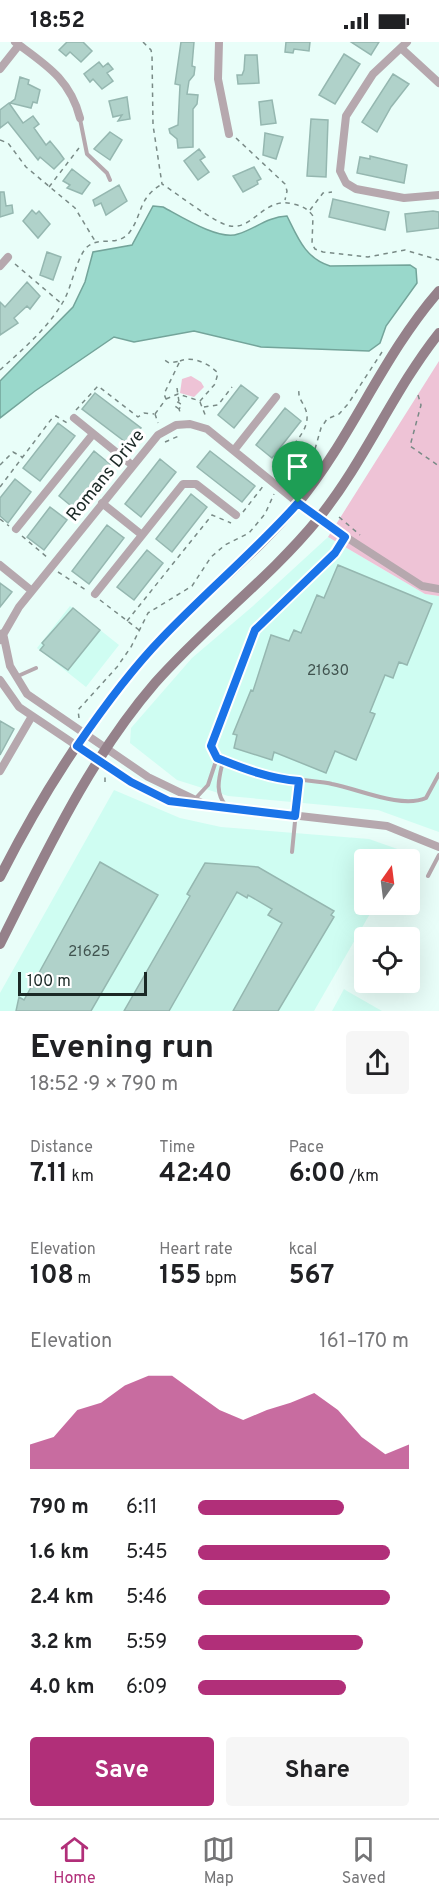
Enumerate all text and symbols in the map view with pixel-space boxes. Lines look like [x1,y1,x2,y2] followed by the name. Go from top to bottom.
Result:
[30,8,85,35] text: 18:52
[62,425,150,527] street label: Romans Drive
[272,441,323,503] pin
[281,450,314,483] icon: arrive
[307,662,349,681] house number: 21630
[354,849,420,915] north arrow
[354,849,420,993] map controls
[354,927,420,993] button: locate
[68,943,110,962] house number: 21625
[18,969,147,996] scale bar
[27,972,71,992] text: 100 m
[30,1028,214,1070] text: Evening run
[346,1031,409,1094] button: share
[30,1072,178,1098] text: 18:52 · 9 × 790 m
[30,1138,93,1158] text: Distance
[159,1138,195,1158] text: Time
[289,1138,324,1158] text: Pace
[30,1158,68,1191] text: 7.11
[159,1158,232,1191] text: 42:40
[289,1158,345,1191] text: 6:00
[68,1167,94,1187] text: km
[345,1167,379,1187] text: /km
[30,1240,96,1260] text: Elevation
[159,1240,233,1260] text: Heart rate
[289,1240,317,1260] text: kcal
[30,1260,74,1293] text: 108
[159,1260,202,1293] text: 155
[289,1260,335,1293] text: 567
[74,1269,91,1289] text: m
[202,1269,237,1289] text: bpm
[30,1329,112,1355] text: Elevation
[319,1329,409,1355] text: 161–170 m
[30,1495,89,1521] text: 790 m
[126,1495,157,1521] text: 6:11
[30,1540,89,1566] text: 1.6 km
[126,1540,168,1566] text: 5:45
[30,1585,94,1611] text: 2.4 km
[126,1585,167,1611] text: 5:46
[30,1630,92,1656] text: 3.2 km
[126,1630,167,1656] text: 5:59
[30,1675,95,1701] text: 4.0 km
[126,1675,167,1701] text: 6:09
[30,1737,214,1806] button: Save
[226,1737,409,1806] button: Share
[53,1833,96,1889] tab: Home
[202,1833,235,1889] tab: Map
[342,1833,386,1889] tab: Saved

